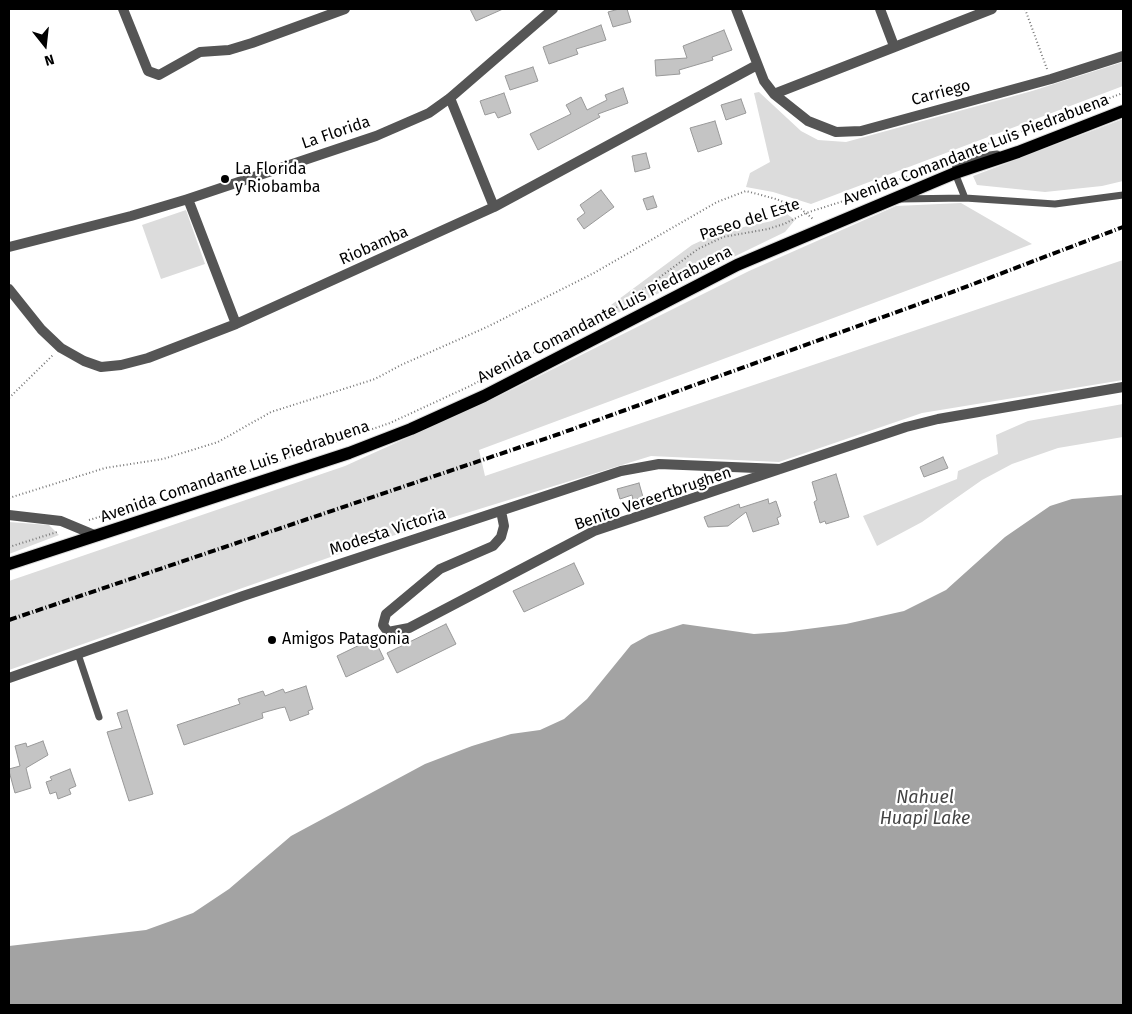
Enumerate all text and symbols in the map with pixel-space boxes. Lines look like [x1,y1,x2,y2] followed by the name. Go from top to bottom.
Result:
[20,20,70,70] north arrow
[42,50,56,69] text: N
[909,76,973,110] street label: Carriego
[840,90,1112,210] street label: Avenida Comandante Luis Piedrabuena
[299,112,373,154] street label: La Florida
[235,160,320,198] place label: La Florida y Riobamba
[219,173,231,185] marker: La Florida y Riobamba
[698,195,802,245] street label: Paseo del Este
[337,222,411,270] street label: Riobamba
[474,242,736,388] street label: Avenida Comandante Luis Piedrabuena
[98,417,372,527] street label: Avenida Comandante Luis Piedrabuena
[572,463,734,535] street label: Benito Vereertbrughen
[327,504,449,560] street label: Modesta Victoria
[282,630,410,650] place label: Amigos Patagonia
[266,634,278,646] marker: Amigos Patagonia
[880,787,970,830] water label: Nahuel Huapi Lake

